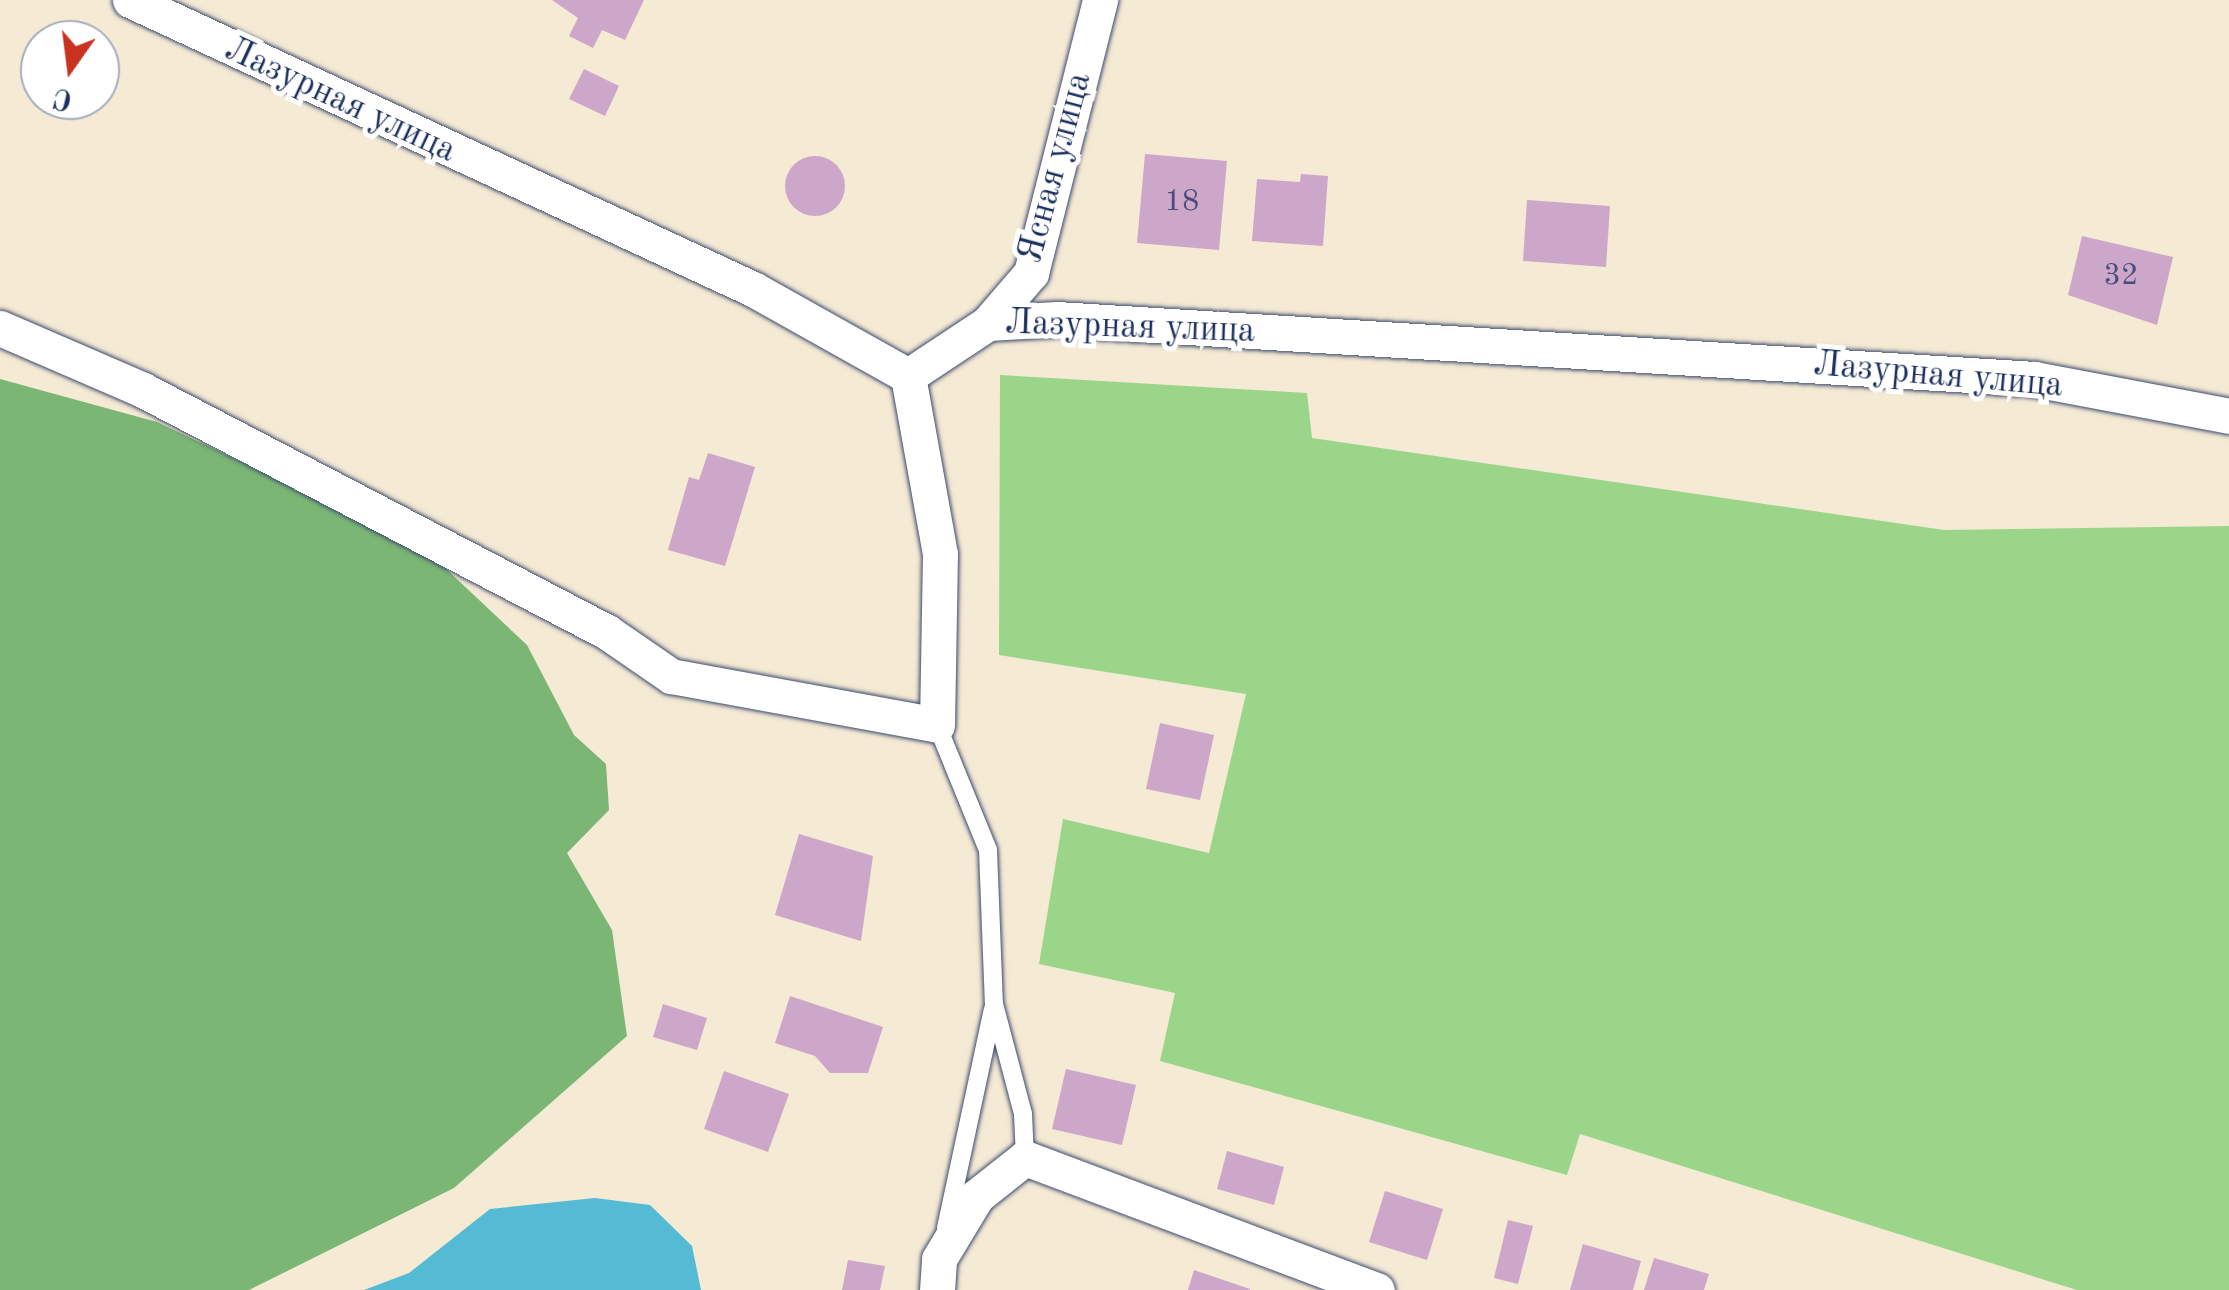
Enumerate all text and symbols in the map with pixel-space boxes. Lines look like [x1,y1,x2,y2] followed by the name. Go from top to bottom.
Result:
[20,20,120,120] north arrow
[218,29,462,173] street label: Лазурная улица
[1010,68,1102,268] street label: Ясная улица
[51,81,76,113] text: С
[1165,184,1199,220] house number: 18
[2104,258,2138,294] house number: 32
[1004,303,1256,353] street label: Лазурная улица
[1811,344,2065,408] street label: Лазурная улица

